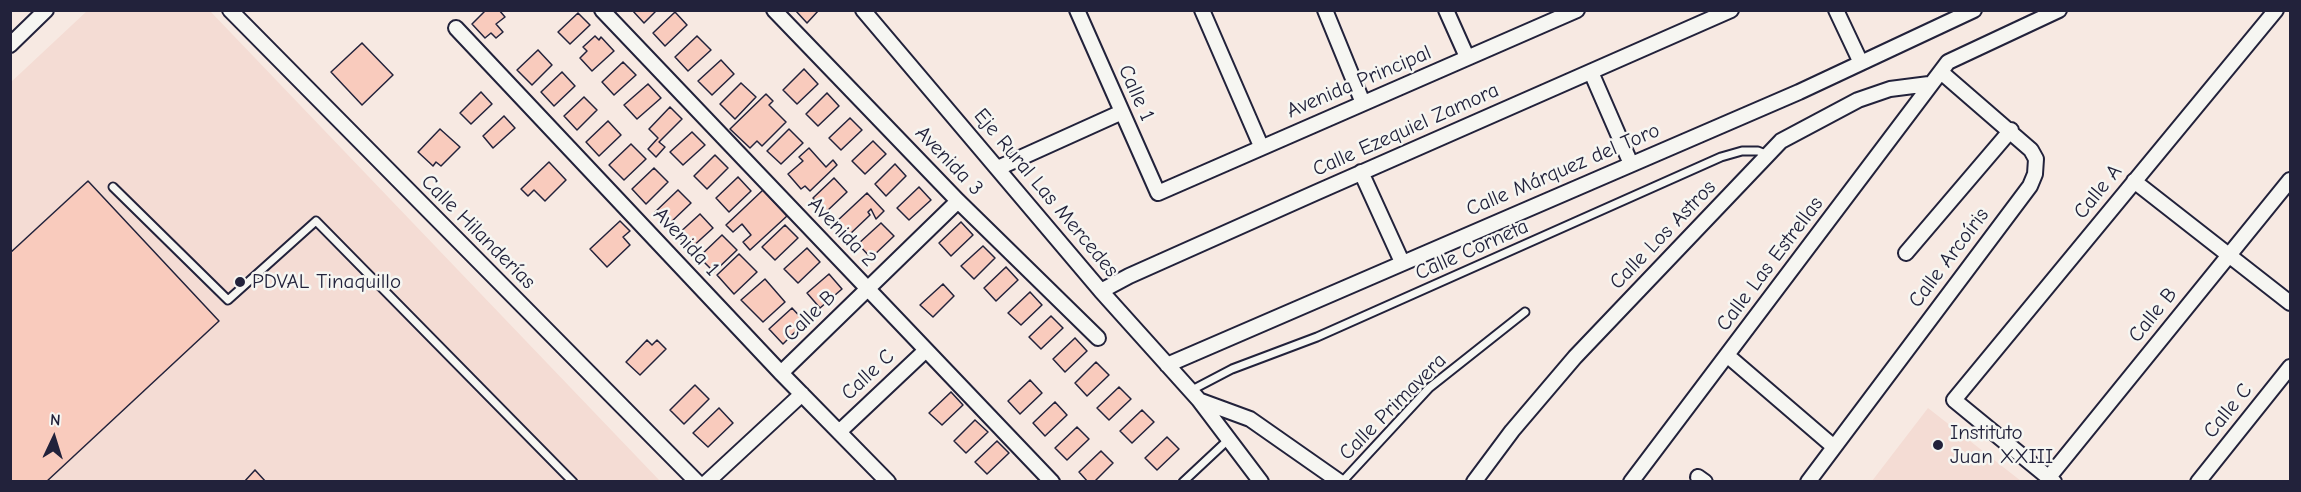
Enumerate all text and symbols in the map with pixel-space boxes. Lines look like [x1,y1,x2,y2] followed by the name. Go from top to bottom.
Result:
[1283,40,1435,124] street label: Avenida Principal
[1113,61,1159,125] street label: Calle 1
[1309,78,1503,182] street label: Calle Ezequiel Zamora
[968,104,1124,282] street label: Eje Rural Las Mercedes
[1463,118,1663,222] street label: Calle Márquez del Toro
[910,121,988,201] street label: Avenida 3
[2068,160,2128,224] street label: Calle A
[415,169,541,295] street label: Calle Hilanderías
[1605,175,1721,295] street label: Calle Los Astros
[803,192,881,272] street label: Avenida 2
[1711,192,1829,336] street label: Calle Las Estrellas
[648,202,724,282] street label: Avenida 1
[1903,203,1995,313] street label: Calle Arcoíris
[1412,214,1532,286] street label: Calle Corneta
[252,269,401,295] place label: PDVAL Tinaquillo
[233,275,247,289] marker: PDVAL Tinaquillo
[2123,282,2183,348] street label: Calle B
[778,285,842,347] street label: Calle B
[836,344,900,406] street label: Calle C
[1334,348,1452,466] street label: Calle Primavera
[2198,378,2258,444] street label: Calle C
[24,408,84,468] north arrow
[49,411,61,429] text: N
[1950,420,2053,470] place label: Instituto Juan XXIII
[1931,438,1945,452] marker: Instituto Juan XXIII

